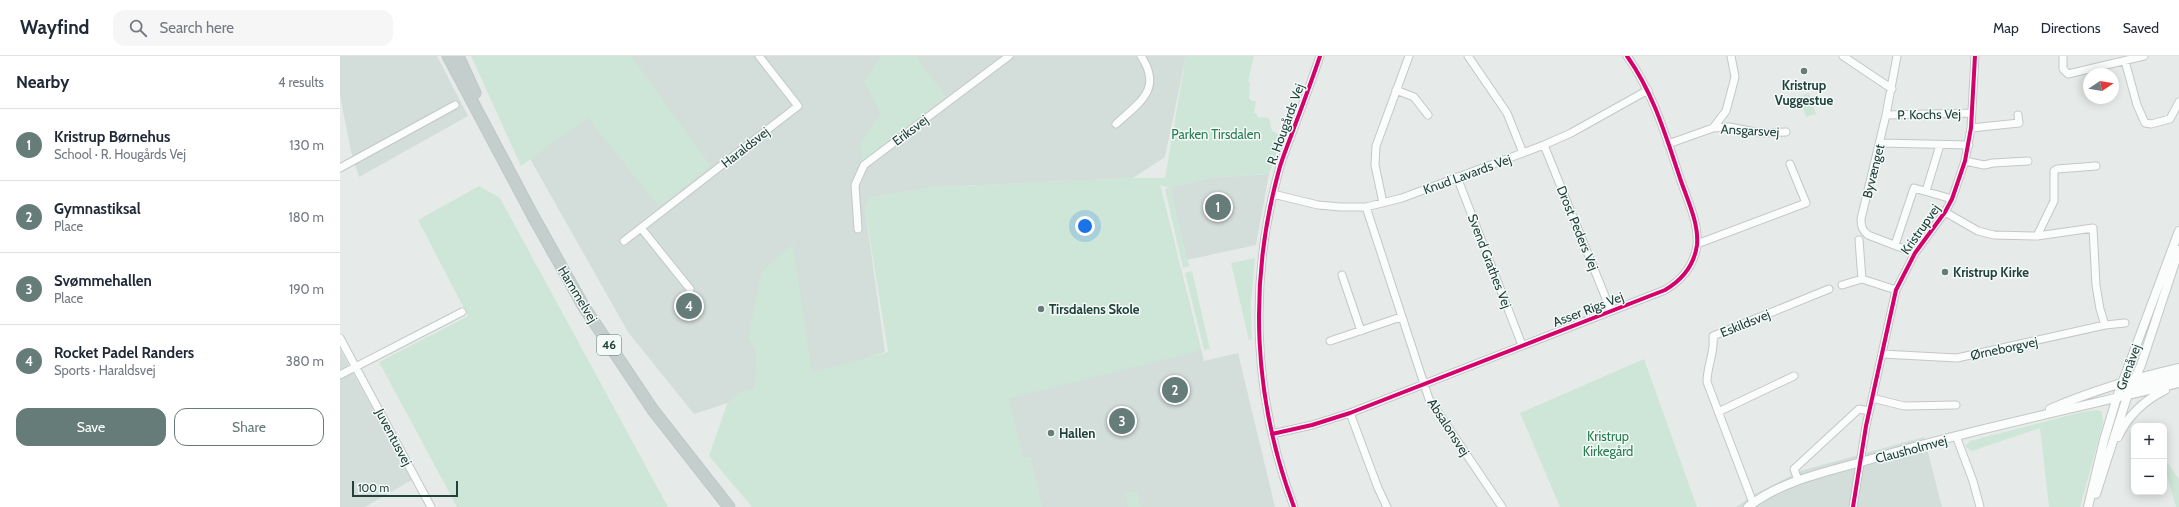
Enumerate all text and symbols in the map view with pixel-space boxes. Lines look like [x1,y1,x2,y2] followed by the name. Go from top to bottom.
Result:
[113,10,393,46] search box
[20,16,89,39] text: Wayfind
[127,17,149,39] icon: search
[159,19,234,37] text: Search here
[1993,19,2019,37] text: Map
[2041,19,2101,37] text: Directions
[2123,19,2159,37] text: Saved
[1799,66,1809,76] marker: Kristrup Vuggestue
[2083,68,2119,104] north arrow
[16,72,69,92] text: Nearby
[278,74,324,90] text: 4 results
[1775,77,1833,108] place label: Kristrup Vuggestue
[1263,81,1308,167] street label: R. Hougårds Vej
[1897,105,1961,124] street label: P. Kochs Vej
[889,111,932,149] street label: Eriksvej
[1720,120,1780,141] street label: Ansgarsvej
[718,123,773,172] street label: Haraldsvej
[1171,126,1261,142] park label: Parken Tirsdalen
[54,128,170,146] text: Kristrup Børnehus
[27,137,31,153] text: 1
[289,137,324,153] text: 130 m
[1859,142,1888,200] street label: Byvænget
[54,146,186,162] text: School · R. Hougårds Vej
[1421,151,1514,198] street label: Knud Lavards Vej
[1553,183,1602,273] street label: Drost Peders Vej
[1205,192,1231,222] pin: 1
[54,200,141,218] text: Gymnastiksal
[1897,201,1944,258] street label: Kristrupvej
[26,209,32,225] text: 2
[288,209,324,225] text: 180 m
[1464,212,1515,311] street label: Svend Grathes Vej
[1075,216,1095,236] your location
[54,218,83,234] text: Place
[554,263,601,326] street label: Hammelvej
[1953,264,2029,280] place label: Kristrup Kirke
[1940,267,1950,277] marker: Kristrup Kirke
[54,272,152,290] text: Svømmehallen
[25,281,33,297] text: 3
[289,281,324,297] text: 190 m
[1550,288,1626,331] street label: Asser Rigs Vej
[54,290,83,306] text: Place
[676,291,702,321] pin: 4
[1049,301,1140,317] place label: Tirsdalens Skole
[1036,304,1046,314] marker: Tirsdalens Skole
[1718,306,1773,341] street label: Eskildsvej
[1969,333,2039,364] street label: Ørneborgvej
[597,335,621,355] road number: 46
[2112,342,2145,393] street label: Grenåvej
[54,344,194,362] text: Rocket Padel Randers
[25,353,33,369] text: 4
[286,353,324,369] text: 380 m
[54,362,156,378] text: Sports · Haraldsvej
[1162,375,1188,405] pin: 2
[1424,395,1474,459] street label: Absalonsvej
[371,405,416,469] street label: Juventusvej
[1109,406,1135,436] pin: 3
[16,408,166,446] button: Save
[174,408,324,446] button: Share
[2131,423,2167,495] map controls
[2131,423,2167,459] button: +
[1059,425,1095,441] place label: Hallen
[1046,428,1056,438] marker: Hallen
[1583,428,1633,459] park label: Kristrup Kirkegård
[1873,432,1949,467] street label: Clausholmvej
[2131,459,2167,495] button: −
[352,479,458,498] scale bar
[358,481,389,495] text: 100 m

